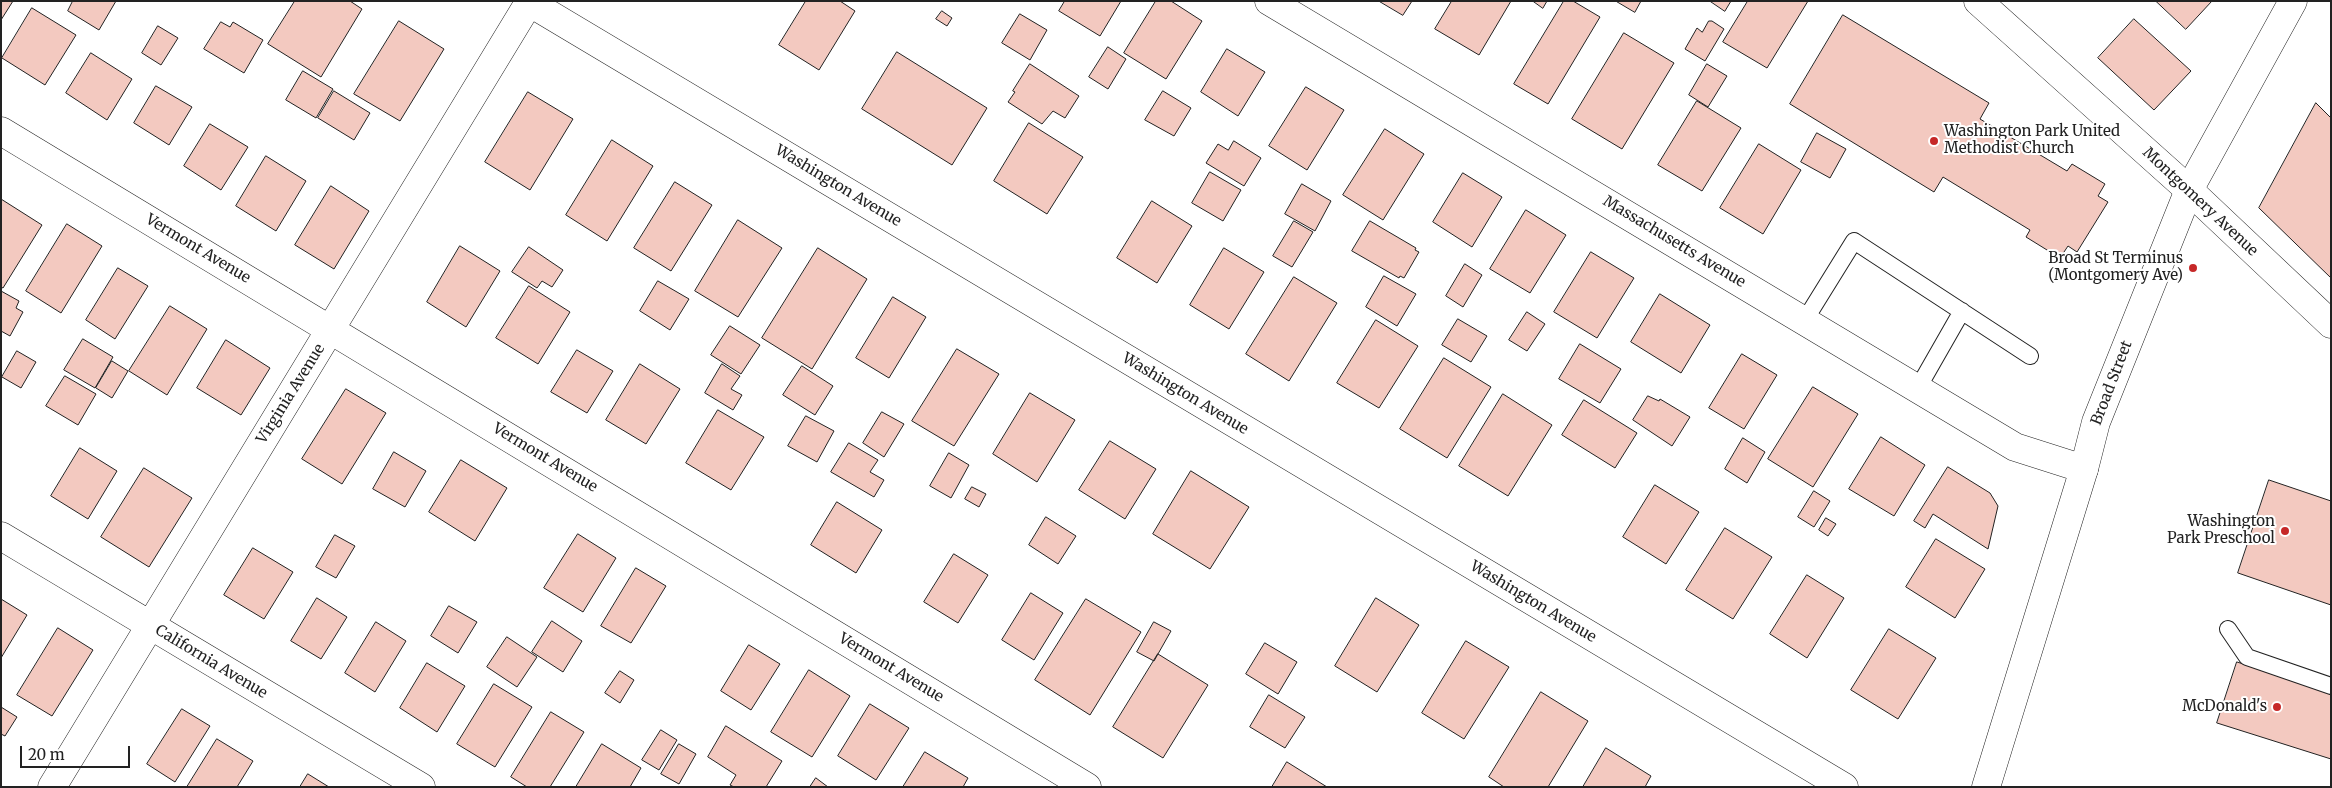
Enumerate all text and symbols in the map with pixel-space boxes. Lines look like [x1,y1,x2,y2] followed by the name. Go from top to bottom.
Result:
[1944,123,2120,158] place label: Washington Park United Methodist Church
[1928,135,1940,147] marker: Washington Park United Methodist Church
[772,141,904,231] street label: Washington Avenue
[2139,144,2261,260] street label: Montgomery Avenue
[1600,192,1748,292] street label: Massachusetts Avenue
[142,211,254,287] street label: Vermont Avenue
[2048,250,2183,285] place label: Broad St Terminus (Montgomery Ave)
[2187,262,2199,274] marker: Broad St Terminus (Montgomery Ave)
[2088,338,2136,428] street label: Broad Street
[253,341,329,447] street label: Virginia Avenue
[1119,349,1251,439] street label: Washington Avenue
[489,420,601,496] street label: Vermont Avenue
[2167,513,2275,548] place label: Washington Park Preschool
[2279,525,2291,537] marker: Washington Park Preschool
[1467,557,1599,647] street label: Washington Avenue
[152,621,270,703] street label: California Avenue
[835,630,947,706] street label: Vermont Avenue
[2182,698,2267,716] place label: McDonald's
[2271,701,2283,713] marker: McDonald's
[22,736,132,768] scale bar
[28,745,65,764] text: 20 m

